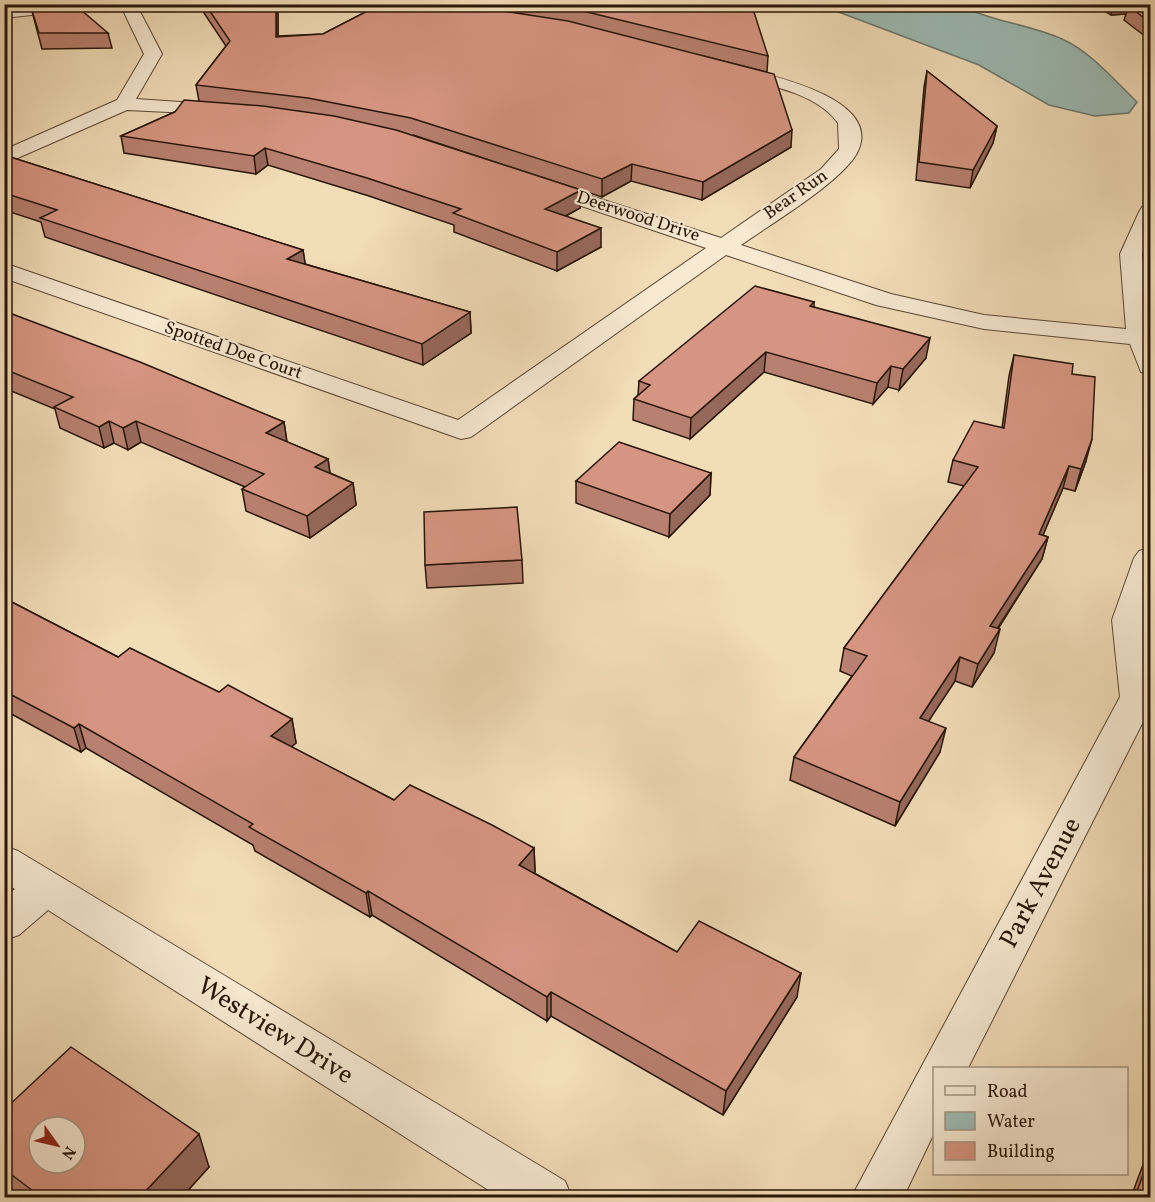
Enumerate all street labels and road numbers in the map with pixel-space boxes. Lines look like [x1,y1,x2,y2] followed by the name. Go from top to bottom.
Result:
[759,164,833,226] street label: Bear Run
[573,185,703,249] street label: Deerwood Drive
[161,316,305,386] street label: Spotted Doe Court
[991,811,1091,955] street label: Park Avenue
[190,969,360,1093] street label: Westview Drive

